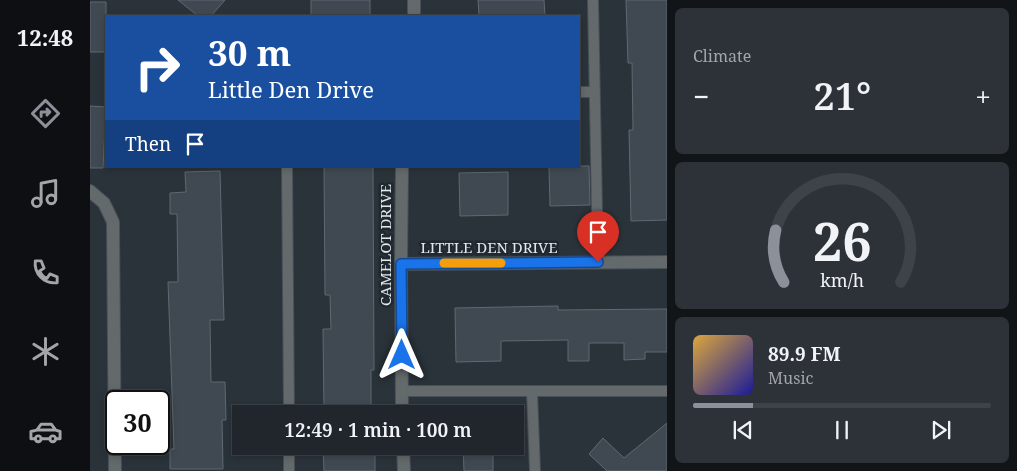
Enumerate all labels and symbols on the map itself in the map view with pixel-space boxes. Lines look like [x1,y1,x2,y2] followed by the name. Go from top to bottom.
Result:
[375,184,395,306] street label: CAMELOT DRIVE
[577,211,619,262] pin
[420,237,558,257] street label: LITTLE DEN DRIVE
[375,328,427,380] position arrow
[105,390,170,455] speed limit sign: 30

